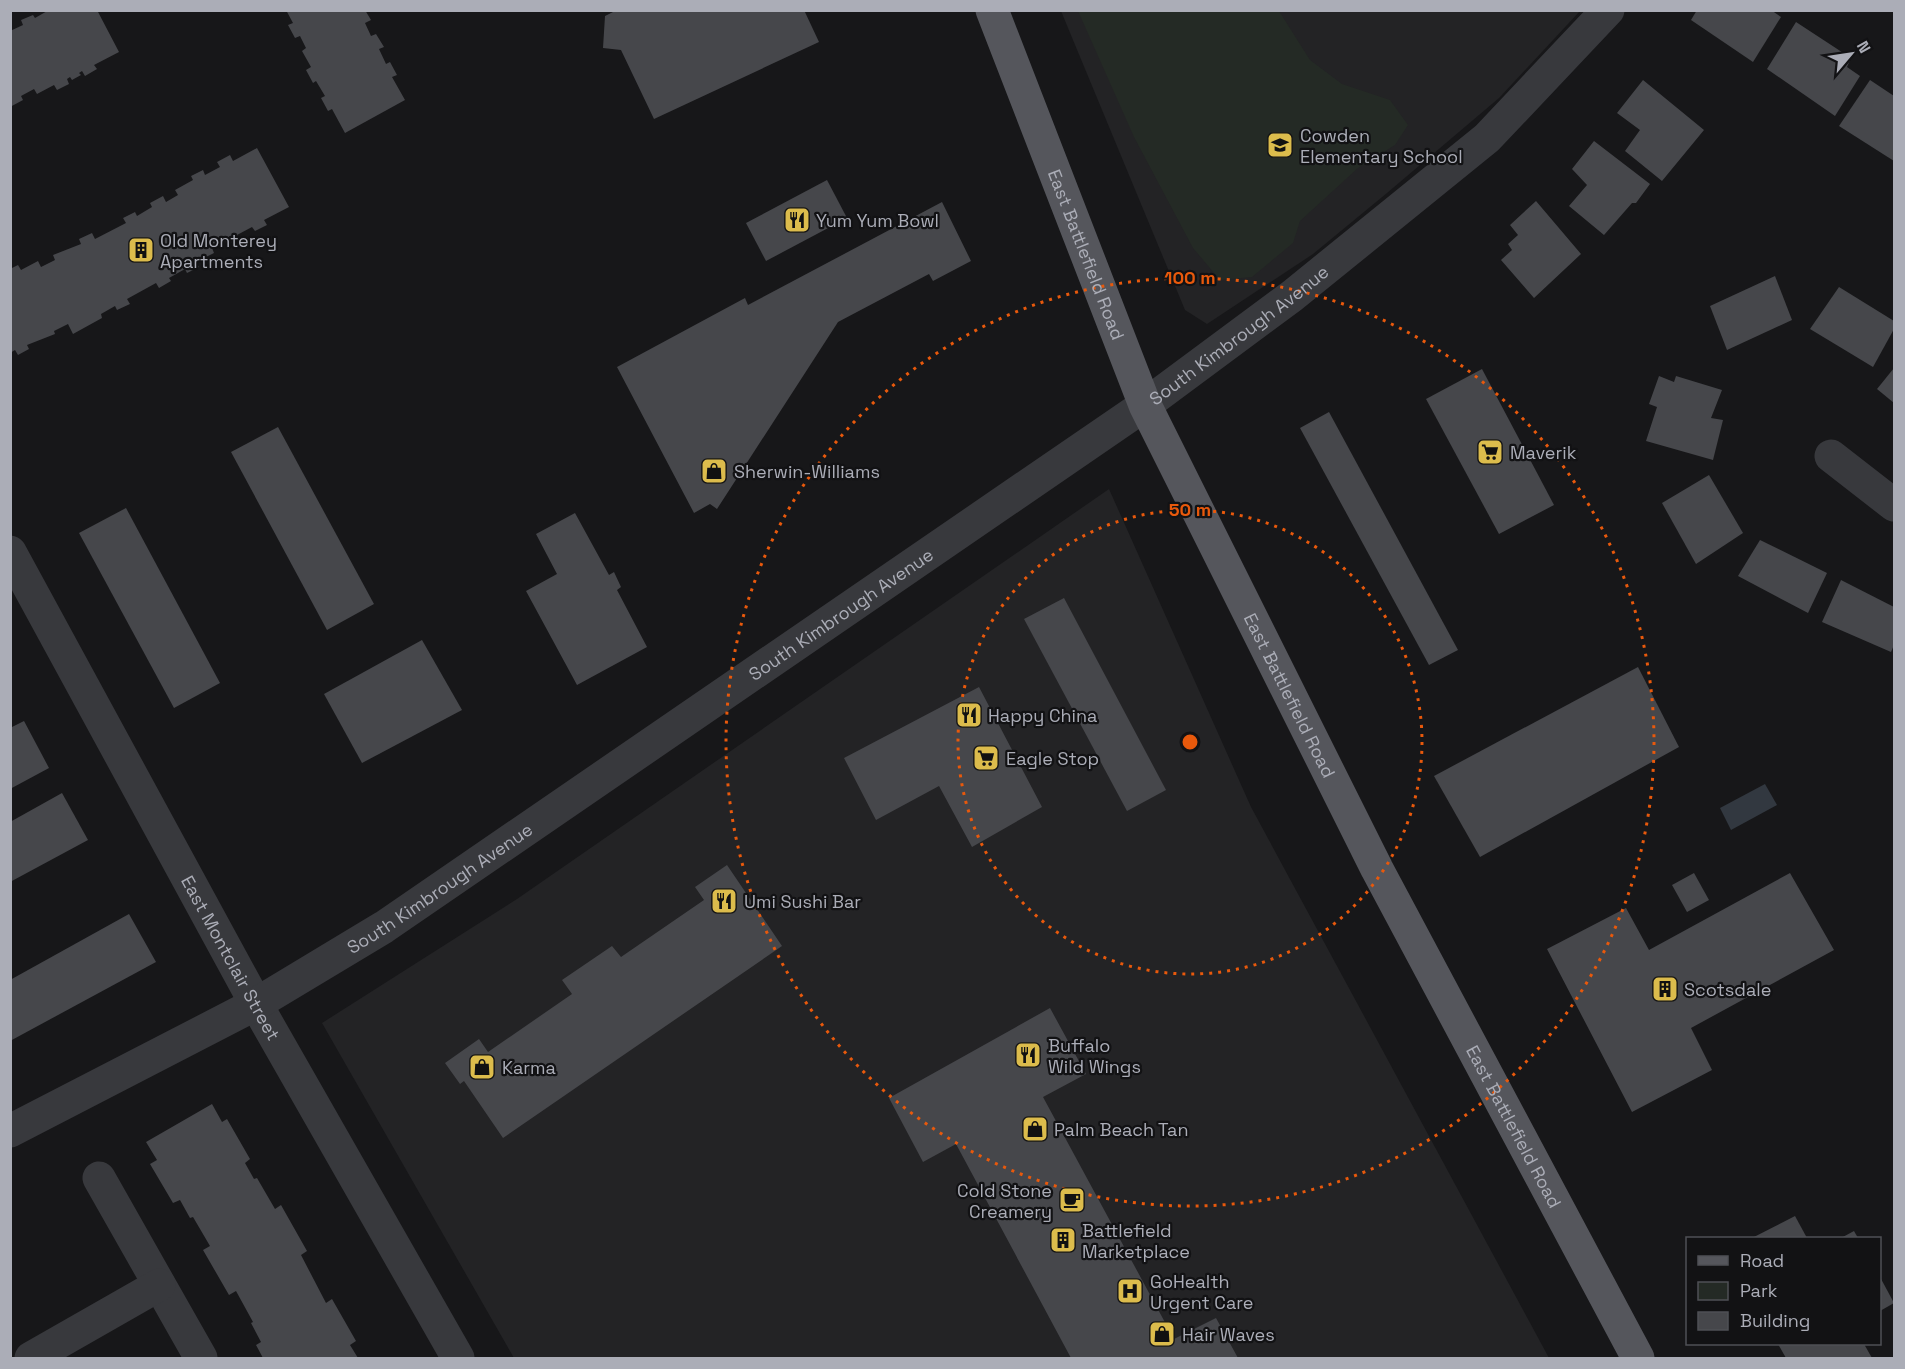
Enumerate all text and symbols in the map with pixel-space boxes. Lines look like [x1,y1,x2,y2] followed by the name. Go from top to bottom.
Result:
[1821,24,1881,84] north arrow
[1852,37,1875,57] text: N
[1300,124,1463,168] place label: Cowden Elementary School
[1265,130,1295,160] school or university icon: Cowden Elementary School
[1043,166,1130,343] street label: East Battlefield Road
[782,205,812,235] restaurant icon: Yum Yum Bowl
[816,209,939,232] place label: Yum Yum Bowl
[160,229,277,273] place label: Old Monterey Apartments
[126,235,156,265] building icon: Old Monterey Apartments
[1144,260,1333,410] street label: South Kimbrough Avenue
[1164,266,1216,289] text: 100 m
[1475,437,1505,467] supermarket icon: Maverik
[1510,441,1577,464] place label: Maverik
[699,456,729,486] shop icon: Sherwin-Williams
[734,460,880,483] place label: Sherwin-Williams
[1169,498,1211,521] text: 50 m
[744,542,937,685] street label: South Kimbrough Avenue
[1239,609,1341,781] street label: East Battlefield Road
[954,700,984,730] restaurant icon: Happy China
[988,704,1097,727] place label: Happy China
[1180,732,1200,752] centre of rings
[971,743,1001,773] supermarket icon: Eagle Stop
[1006,747,1099,770] place label: Eagle Stop
[342,817,537,958] street label: South Kimbrough Avenue
[177,871,286,1044] street label: East Montclair Street
[709,886,739,916] restaurant icon: Umi Sushi Bar
[744,890,861,913] place label: Umi Sushi Bar
[1650,974,1680,1004] building icon: Scotsdale
[1684,978,1771,1001] place label: Scotsdale
[1048,1034,1141,1078] place label: Buffalo Wild Wings
[1013,1040,1043,1070] restaurant icon: Buffalo Wild Wings
[1462,1041,1567,1212] street label: East Battlefield Road
[467,1052,497,1082] shop icon: Karma
[502,1056,556,1079] place label: Karma
[1020,1114,1050,1144] shop icon: Palm Beach Tan
[1054,1118,1189,1141] place label: Palm Beach Tan
[957,1179,1052,1223] place label: Cold Stone Creamery
[1057,1185,1087,1215] cafe icon: Cold Stone Creamery
[1082,1219,1190,1263] place label: Battlefield Marketplace
[1048,1225,1078,1255] building icon: Battlefield Marketplace
[1686,1237,1881,1345] legend
[1740,1249,1784,1272] text: Road
[1150,1270,1253,1314] place label: GoHealth Urgent Care
[1115,1276,1145,1306] hospital icon: GoHealth Urgent Care
[1740,1279,1778,1302] text: Park
[1740,1309,1810,1332] text: Building
[1147,1319,1177,1349] shop icon: Hair Waves
[1182,1323,1275,1346] place label: Hair Waves

